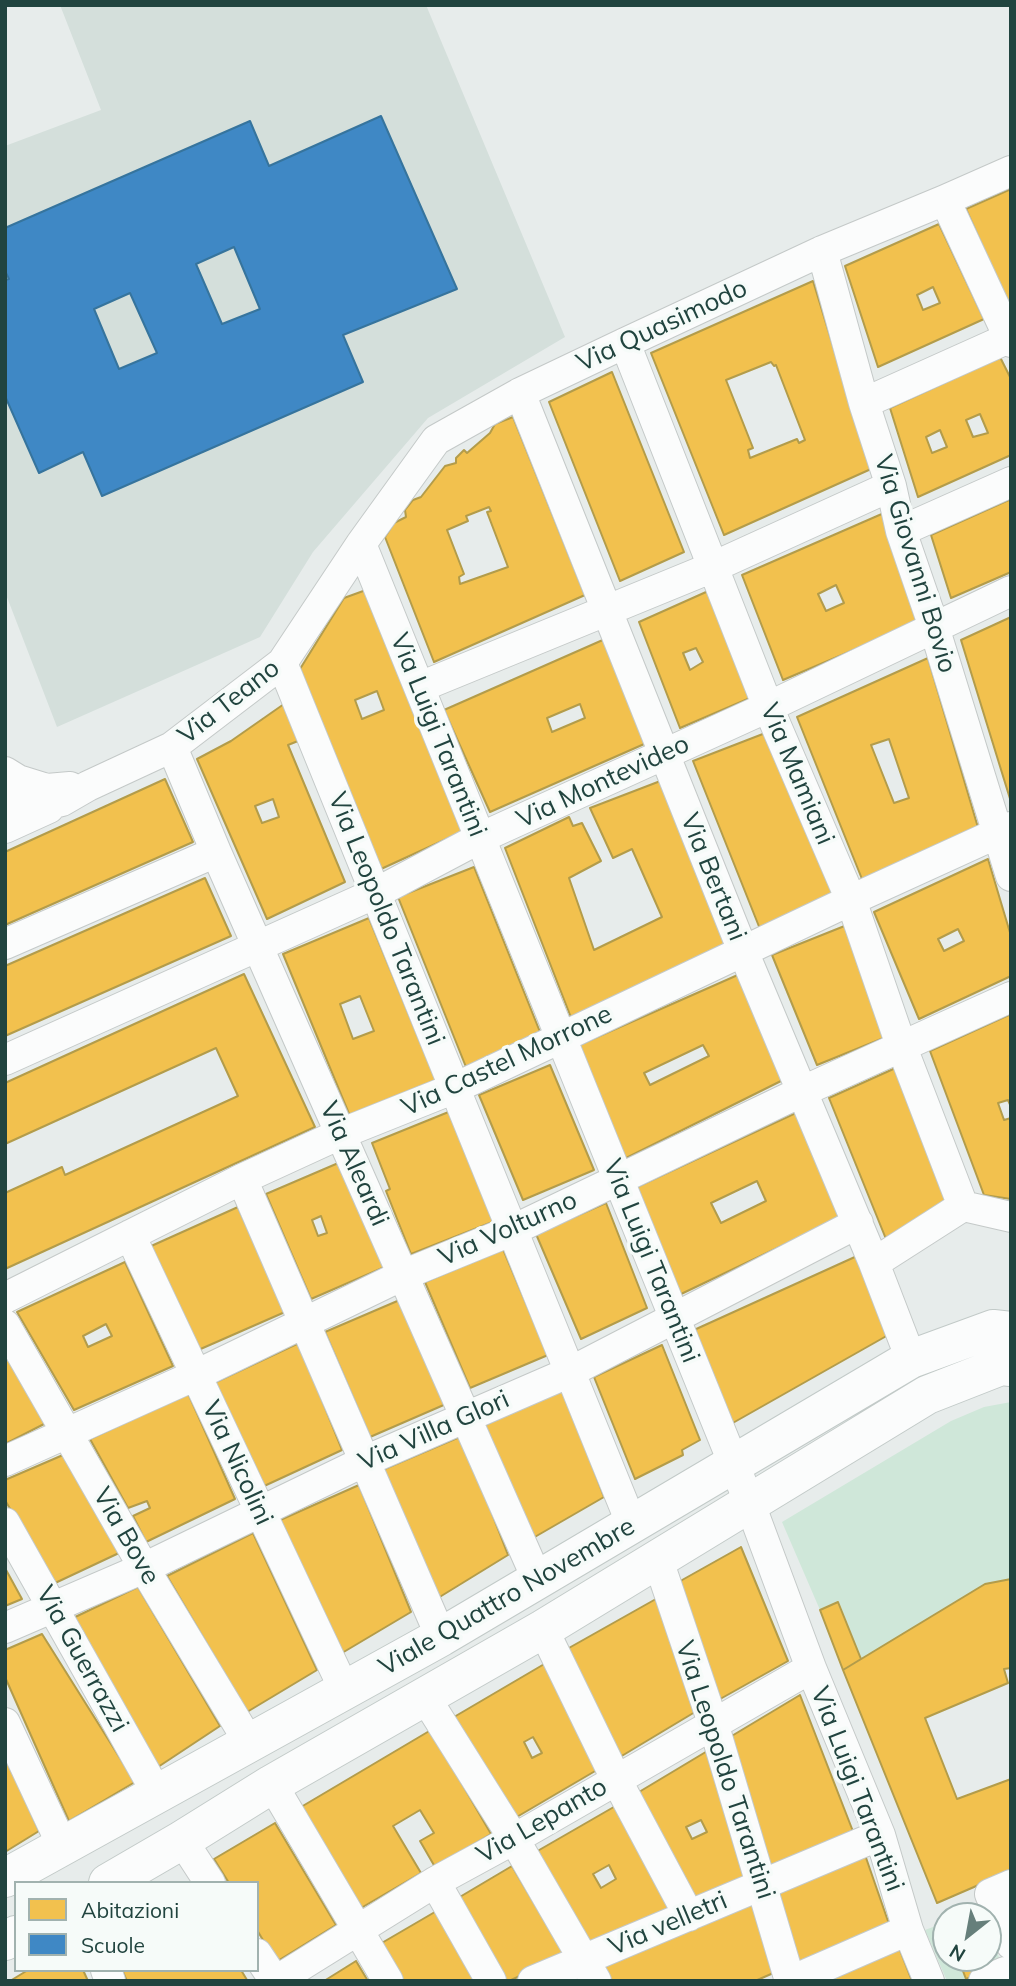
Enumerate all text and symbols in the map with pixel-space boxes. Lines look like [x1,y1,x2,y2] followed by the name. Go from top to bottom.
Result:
[572,273,752,379] street label: Via Quasimodo
[867,451,963,677] street label: Via Giovanni Bovio
[383,629,493,841] street label: Via Luigi Tarantini
[172,653,286,751] street label: Via Teano
[753,699,841,849] street label: Via Mamiani
[512,728,694,836] street label: Via Montevideo
[321,788,451,1050] street label: Via Leopoldo Tarantini
[673,809,753,945] street label: Via Bertani
[397,999,617,1123] street label: Via Castel Morrone
[313,1097,395,1231] street label: Via Aleardi
[596,1155,706,1367] street label: Via Luigi Tarantini
[434,1185,582,1273] street label: Via Volturno
[354,1384,514,1478] street label: Via Villa Glori
[195,1396,279,1530] street label: Via Nicolini
[86,1482,166,1590] street label: Via Bove
[374,1511,640,1683] street label: Viale Quattro Novembre
[29,1580,135,1738] street label: Via Guerrazzi
[668,1637,782,1903] street label: Via Leopoldo Tarantini
[804,1682,910,1896] street label: Via Luigi Tarantini
[471,1771,613,1871] street label: Via Lepanto
[14,1881,259,1972] legend
[604,1885,732,1963] street label: Via velletri
[81,1897,179,1923] text: Abitazioni
[932,1902,1002,1972] north arrow
[81,1932,145,1958] text: Scuole
[945,1939,970,1967] text: N

